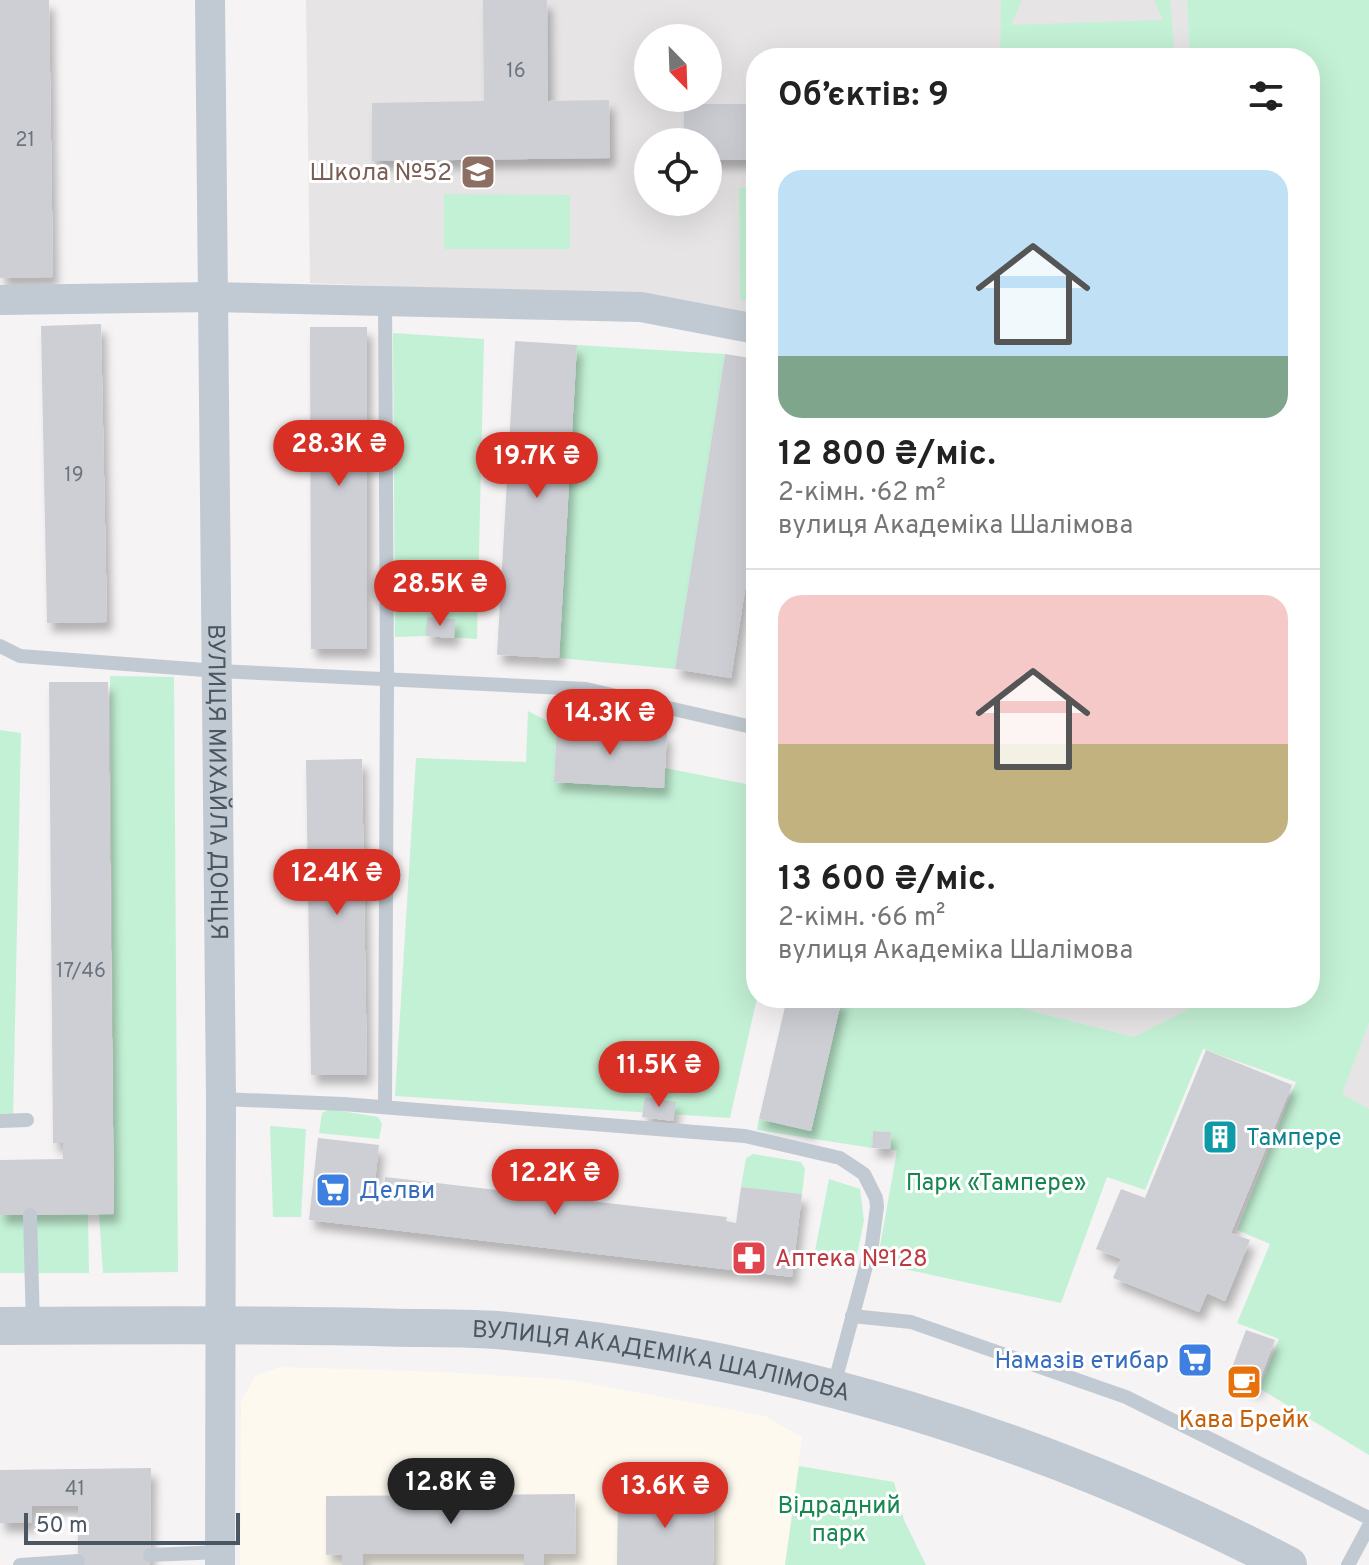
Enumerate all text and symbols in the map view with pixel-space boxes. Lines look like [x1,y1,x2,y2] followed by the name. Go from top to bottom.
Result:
[634,24,722,112] north arrow
[634,24,722,216] map controls
[506,59,526,85] house number: 16
[1244,74,1288,118] icon: filters
[778,75,949,118] text: Об’єктів: 9
[15,128,35,154] house number: 21
[634,128,722,216] button: locate
[459,153,497,191] school or university icon: Школа №52
[309,159,452,189] place label: Школа №52
[961,222,1105,366] icon: home
[265,420,413,488] pin: 28.3K ₴
[291,429,387,462] text: 28.3K ₴
[463,432,611,500] pin: 19.7K ₴
[778,434,996,477] text: 12 800 ₴/міс.
[494,441,580,474] text: 19.7K ₴
[64,463,84,489] house number: 19
[778,477,946,510] text: 2-кімн. · 62 m²
[778,510,1133,543] text: вулиця Академіка Шалімова
[366,560,514,628] pin: 28.5K ₴
[392,569,488,602] text: 28.5K ₴
[199,624,233,940] street label: ВУЛИЦЯ МИХАЙЛА ДОНЦЯ
[961,647,1105,791] icon: home
[536,689,684,757] pin: 14.3K ₴
[565,698,655,731] text: 14.3K ₴
[263,849,411,917] pin: 12.4K ₴
[291,858,383,891] text: 12.4K ₴
[778,859,995,902] text: 13 600 ₴/міс.
[778,902,945,935] text: 2-кімн. · 66 m²
[778,935,1133,968] text: вулиця Академіка Шалімова
[56,959,106,985] house number: 17/46
[585,1041,733,1109] pin: 11.5K ₴
[616,1050,702,1083] text: 11.5K ₴
[1201,1118,1239,1156] building icon: Тампере
[1246,1124,1341,1154] place label: Тампере
[481,1149,629,1217] pin: 12.2K ₴
[510,1158,600,1191] text: 12.2K ₴
[906,1169,1086,1199] park label: Парк «Тампере»
[314,1171,352,1209] supermarket icon: Делви
[359,1177,435,1207] place label: Делви
[730,1239,768,1277] pharmacy icon: Аптека №128
[775,1245,928,1275] place label: Аптека №128
[471,1316,853,1410] street label: ВУЛИЦЯ АКАДЕМІКА ШАЛІМОВА
[1176,1341,1214,1379] supermarket icon: Намазів етибар
[995,1347,1169,1377] place label: Намазів етибар
[1225,1363,1263,1401] cafe icon: Кава Брейк
[1179,1406,1309,1436] place label: Кава Брейк
[377,1458,525,1526] pin: 12.8K ₴
[591,1462,739,1530] pin: 13.6K ₴
[406,1467,496,1500] text: 12.8K ₴
[620,1471,710,1504] text: 13.6K ₴
[65,1477,85,1503] house number: 41
[777,1492,901,1550] park label: Відрадний парк
[24,1509,240,1545] scale bar
[36,1513,88,1540] text: 50 m

